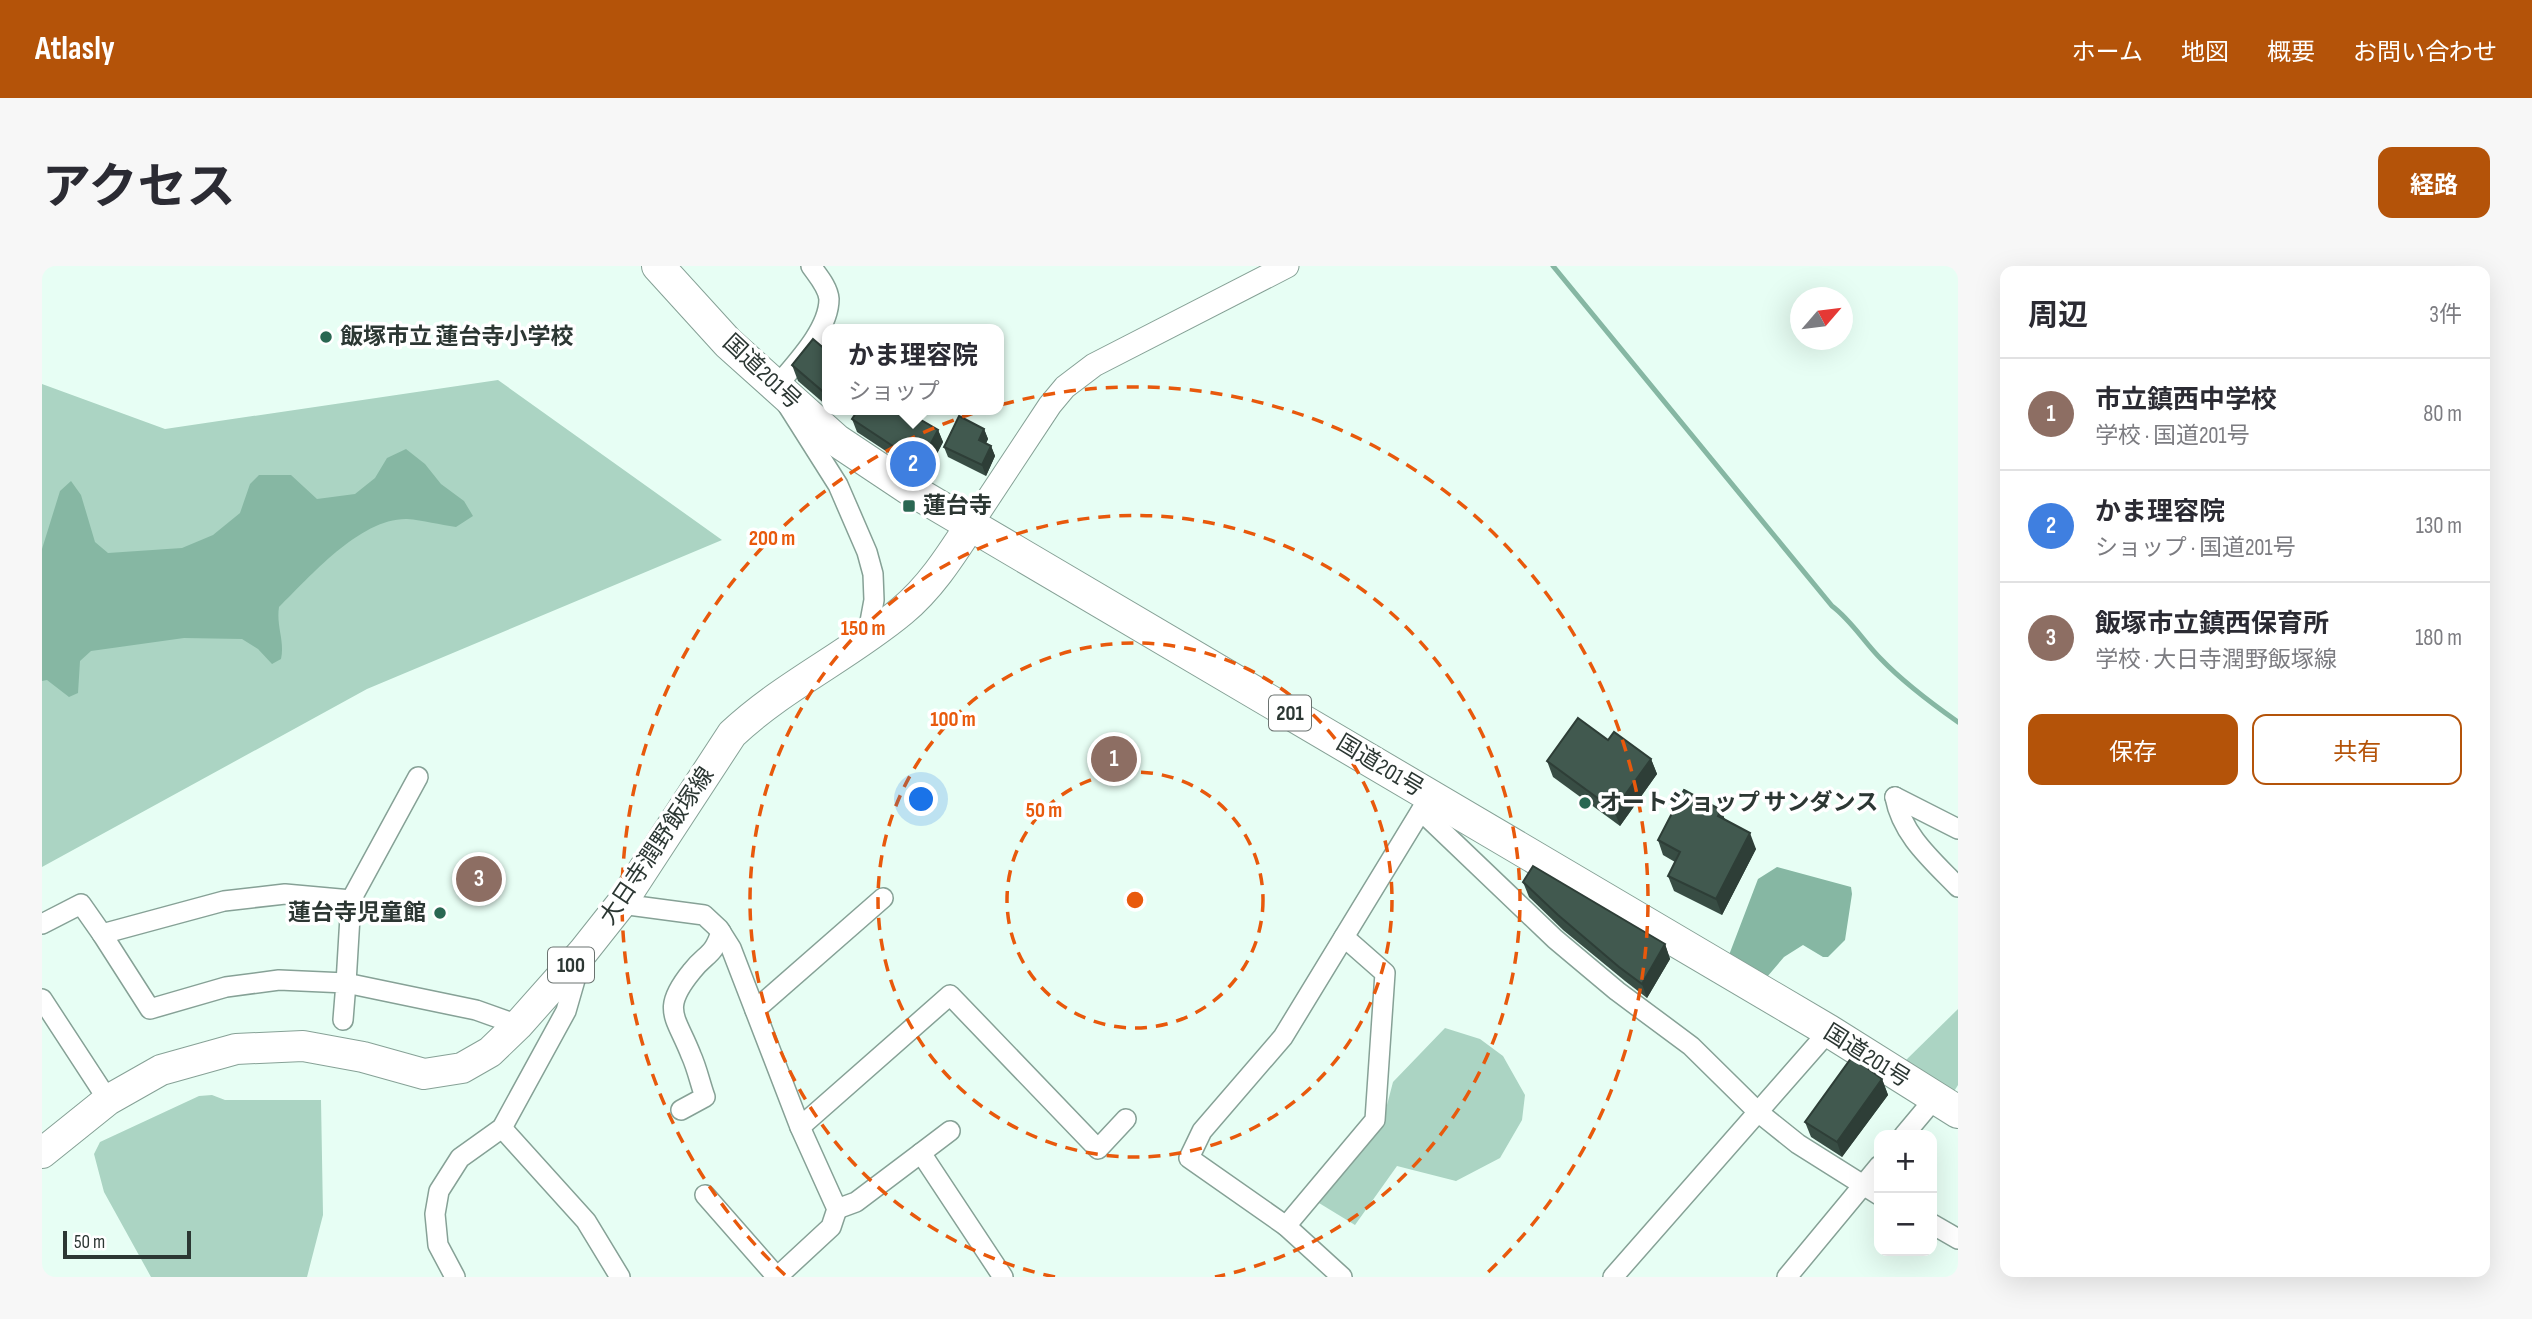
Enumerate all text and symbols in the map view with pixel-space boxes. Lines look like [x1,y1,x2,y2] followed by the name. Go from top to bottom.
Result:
[35,29,115,69] text: Atlasly
[2072,38,2143,67] text: ホーム
[2181,38,2229,67] text: 地図
[2267,38,2315,67] text: 概要
[2353,38,2497,67] text: お問い合わせ
[2378,147,2490,218] button: 経路
[42,159,236,218] text: アクセス
[1790,287,1853,350] north arrow
[2028,298,2088,334] text: 周辺
[2429,301,2462,329] text: 3件
[340,323,574,351] place label: 飯塚市立 蓮台寺小学校
[822,324,1004,415] popup
[318,329,334,345] marker: 飯塚市立 蓮台寺小学校
[717,329,807,415] street label: 国道201号
[848,341,978,372] text: かま理容院
[848,378,940,406] text: ショップ
[2095,385,2277,416] text: 市立鎮西中学校
[2046,400,2056,428] text: 1
[2423,400,2462,428] text: 80 m
[2095,422,2250,450] text: 学校 · 国道201号
[890,438,936,490] pin: 2
[923,492,992,520] place label: 蓮台寺
[2095,497,2225,528] text: かま理容院
[901,498,917,514] marker: 蓮台寺
[2046,512,2056,540] text: 2
[2416,512,2462,540] text: 130 m
[749,526,795,551] text: 200 m
[2095,534,2296,562] text: ショップ · 国道201号
[2095,609,2329,640] text: 飯塚市立鎮西保育所
[841,616,885,641] text: 150 m
[2046,624,2056,652] text: 3
[2415,624,2462,652] text: 180 m
[2095,646,2337,674] text: 学校 · 大日寺潤野飯塚線
[1269,696,1311,730] road number: 201
[930,707,976,732] text: 100 m
[2028,714,2238,785] button: 保存
[2252,714,2462,785] button: 共有
[1331,729,1429,803] street label: 国道201号
[1091,733,1137,785] pin: 1
[594,762,720,930] street label: 大日寺潤野飯塚線
[904,782,938,816] your location
[1599,789,1878,817] place label: オートショップ サンダンス
[1577,795,1593,811] marker: オートショップ サンダンス
[1026,798,1062,823] text: 50 m
[456,853,502,905] pin: 3
[1123,888,1147,912] centre of rings
[288,899,426,927] place label: 蓮台寺児童館
[432,905,448,921] marker: 蓮台寺児童館
[548,948,594,982] road number: 100
[1819,1018,1915,1094] street label: 国道201号
[1874,1130,1937,1256] map controls
[1874,1130,1937,1193] button: +
[1874,1193,1937,1256] button: −
[63,1228,191,1260] scale bar
[74,1231,105,1254] text: 50 m

